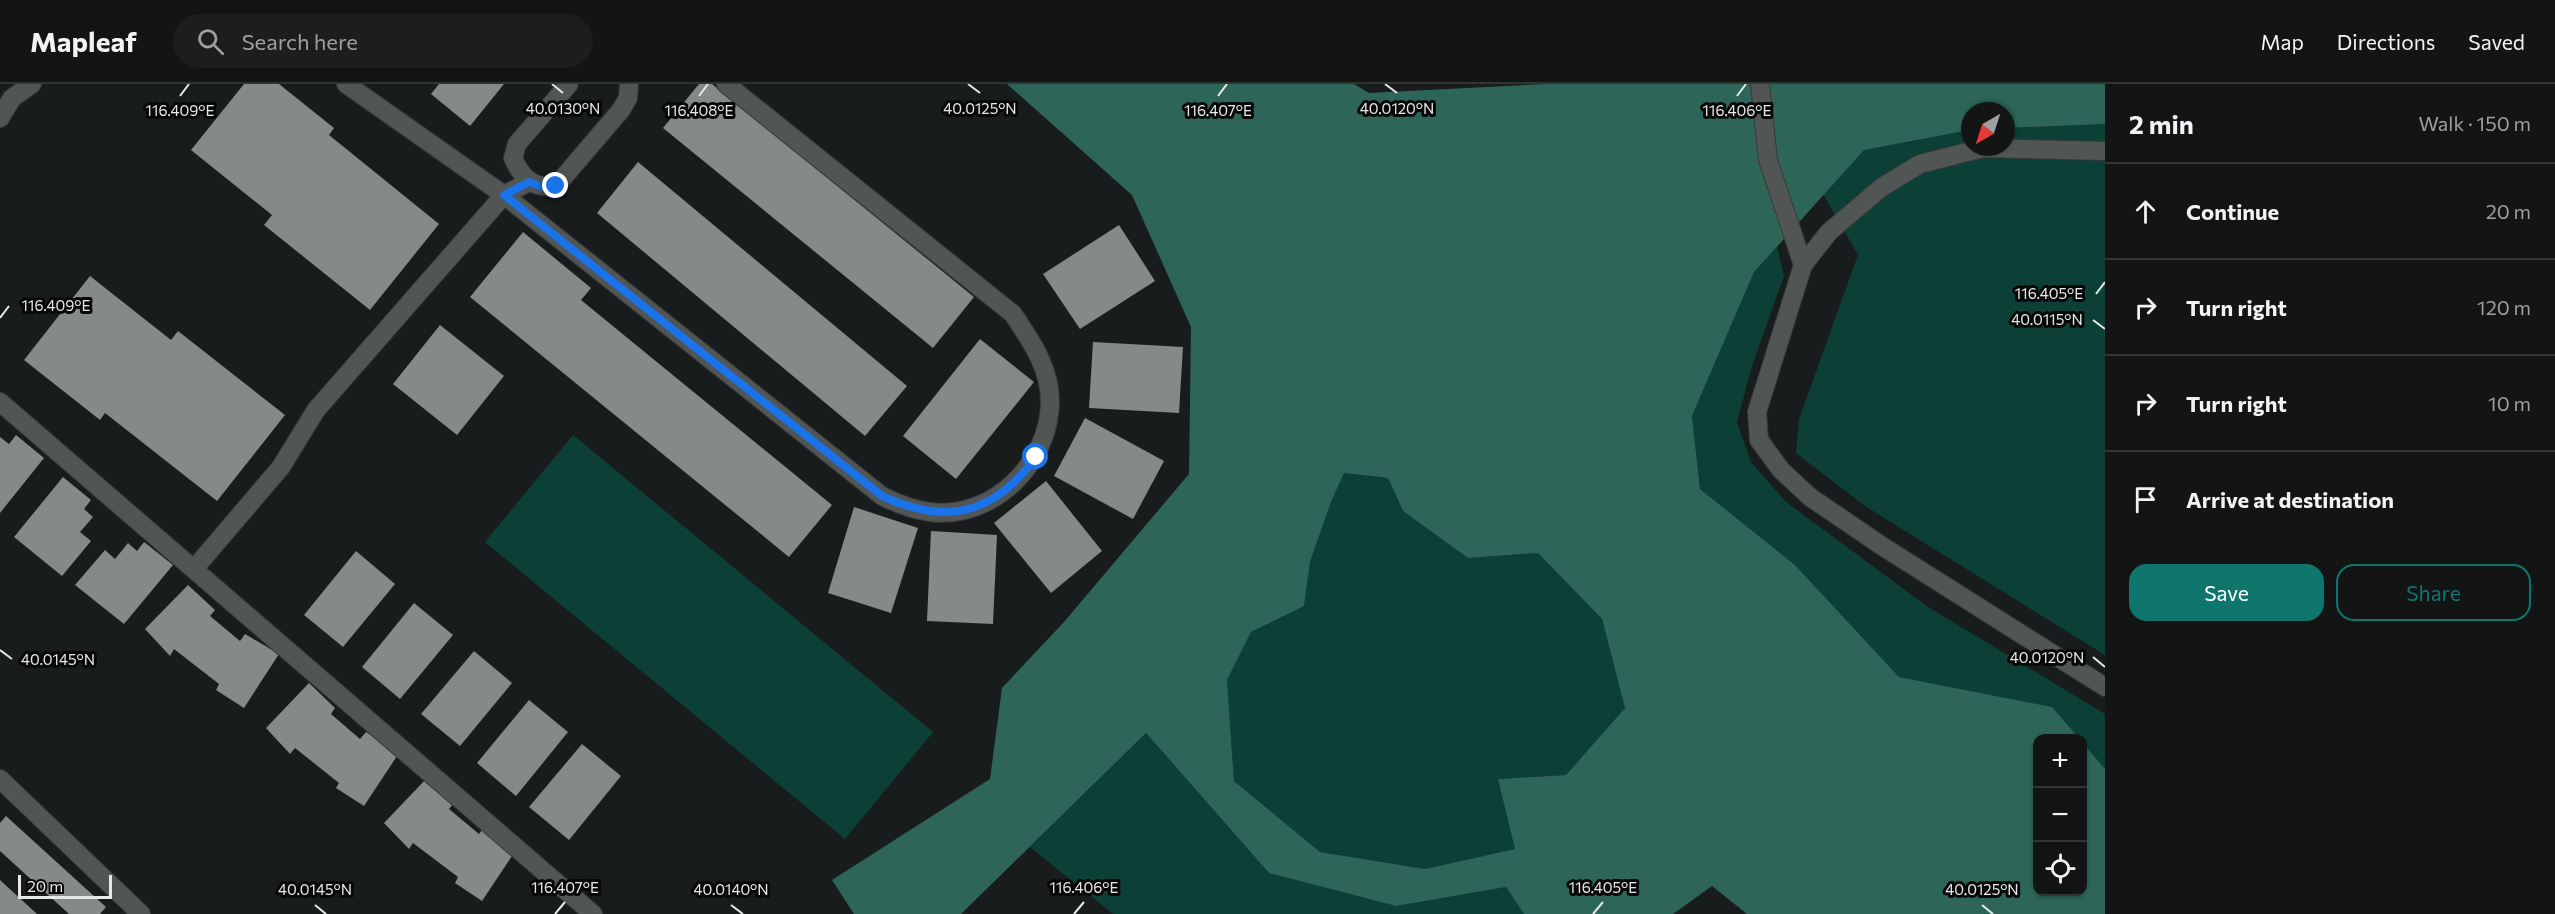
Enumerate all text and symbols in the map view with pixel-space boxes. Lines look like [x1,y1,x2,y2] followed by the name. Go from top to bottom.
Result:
[173,14,593,68] search box
[30,24,137,58] text: Mapleaf
[194,25,227,58] icon: search
[242,28,358,55] text: Search here
[2261,29,2304,54] text: Map
[2337,29,2435,54] text: Directions
[2468,29,2525,54] text: Saved
[526,99,600,117] text: 40.0130°N
[943,99,1017,117] text: 40.0125°N
[1360,99,1434,117] text: 40.0120°N
[146,101,214,119] text: 116.409°E
[665,101,733,119] text: 116.408°E
[1184,101,1252,119] text: 116.407°E
[1703,101,1771,119] text: 116.406°E
[1961,102,2015,156] north arrow
[2129,108,2194,139] text: 2 min
[2419,111,2531,135] text: Walk · 150 m
[542,172,568,198] route end
[2129,195,2162,228] icon: ahead
[2186,198,2279,225] text: Continue
[2486,199,2531,223] text: 20 m
[2015,284,2083,302] text: 116.405°E
[2129,291,2162,324] icon: right
[2186,294,2287,321] text: Turn right
[2477,295,2531,319] text: 120 m
[22,296,90,314] text: 116.409°E
[2011,310,2083,328] text: 40.0115°N
[2129,387,2162,420] icon: right
[2186,390,2287,417] text: Turn right
[2488,391,2531,415] text: 10 m
[1022,443,1048,469] route start
[2129,483,2162,516] icon: arrive
[2186,486,2394,513] text: Arrive at destination
[2129,564,2324,621] button: Save
[2336,564,2531,621] button: Share
[2010,648,2084,666] text: 40.0120°N
[21,650,95,668] text: 40.0145°N
[2033,734,2087,896] map controls
[2033,734,2087,788] button: +
[2033,788,2087,842] button: −
[2033,842,2087,896] button: locate
[18,872,112,900] scale bar
[27,876,63,895] text: 20 m
[531,878,599,896] text: 116.407°E
[1050,878,1118,896] text: 116.406°E
[1569,878,1637,896] text: 116.405°E
[278,880,352,898] text: 40.0145°N
[693,880,769,898] text: 40.0140°N
[1945,880,2019,898] text: 40.0125°N

